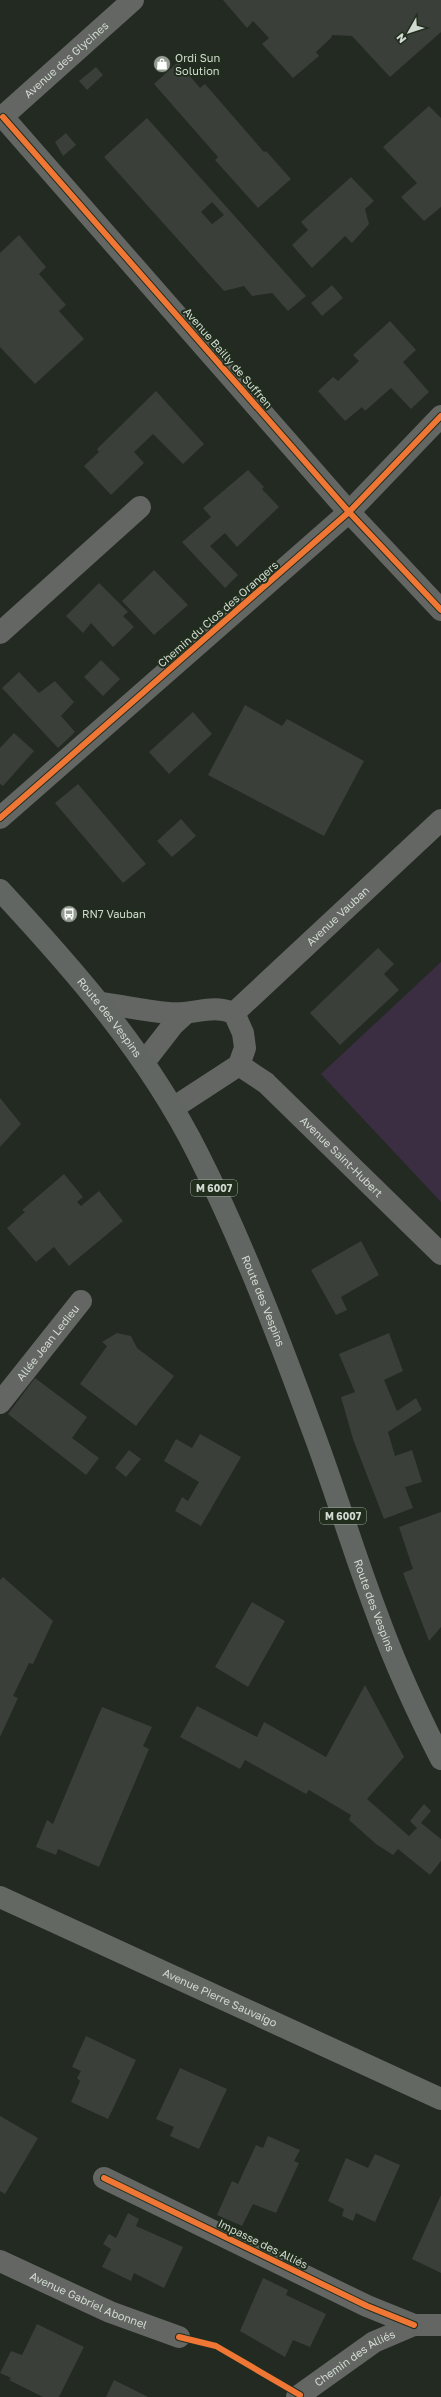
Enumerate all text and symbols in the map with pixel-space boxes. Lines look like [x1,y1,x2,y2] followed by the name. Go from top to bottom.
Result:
[389,12,429,52] north arrow
[21,18,111,100] street label: Avenue des Glycines
[393,31,409,46] text: N
[175,51,220,77] place label: Ordi Sun Solution
[152,54,172,74] shop icon: Ordi Sun Solution
[181,305,276,411] street label: Avenue Bailly de Suffren
[155,558,281,669] street label: Chemin du Clos des Orangers
[303,883,372,948] street label: Avenue Vauban
[59,904,79,924] bus stop icon: RN7 Vauban
[82,907,146,920] place label: RN7 Vauban
[75,975,145,1060] street label: Route des Vespins
[298,1113,386,1199] street label: Avenue Saint-Hubert
[191,1180,237,1196] road number: M 6007
[239,1253,288,1348] street label: Route des Vespins
[13,1302,82,1383] street label: Allée Jean Ledieu
[320,1508,366,1524] road number: M 6007
[352,1557,398,1653] street label: Route des Vespins
[161,1966,280,2029] street label: Avenue Pierre Sauvaigo
[216,2216,310,2271] street label: Impasse des Alliés
[28,2269,149,2331] street label: Avenue Gabriel Abonnel
[312,2327,397,2389] street label: Chemin des Alliés

